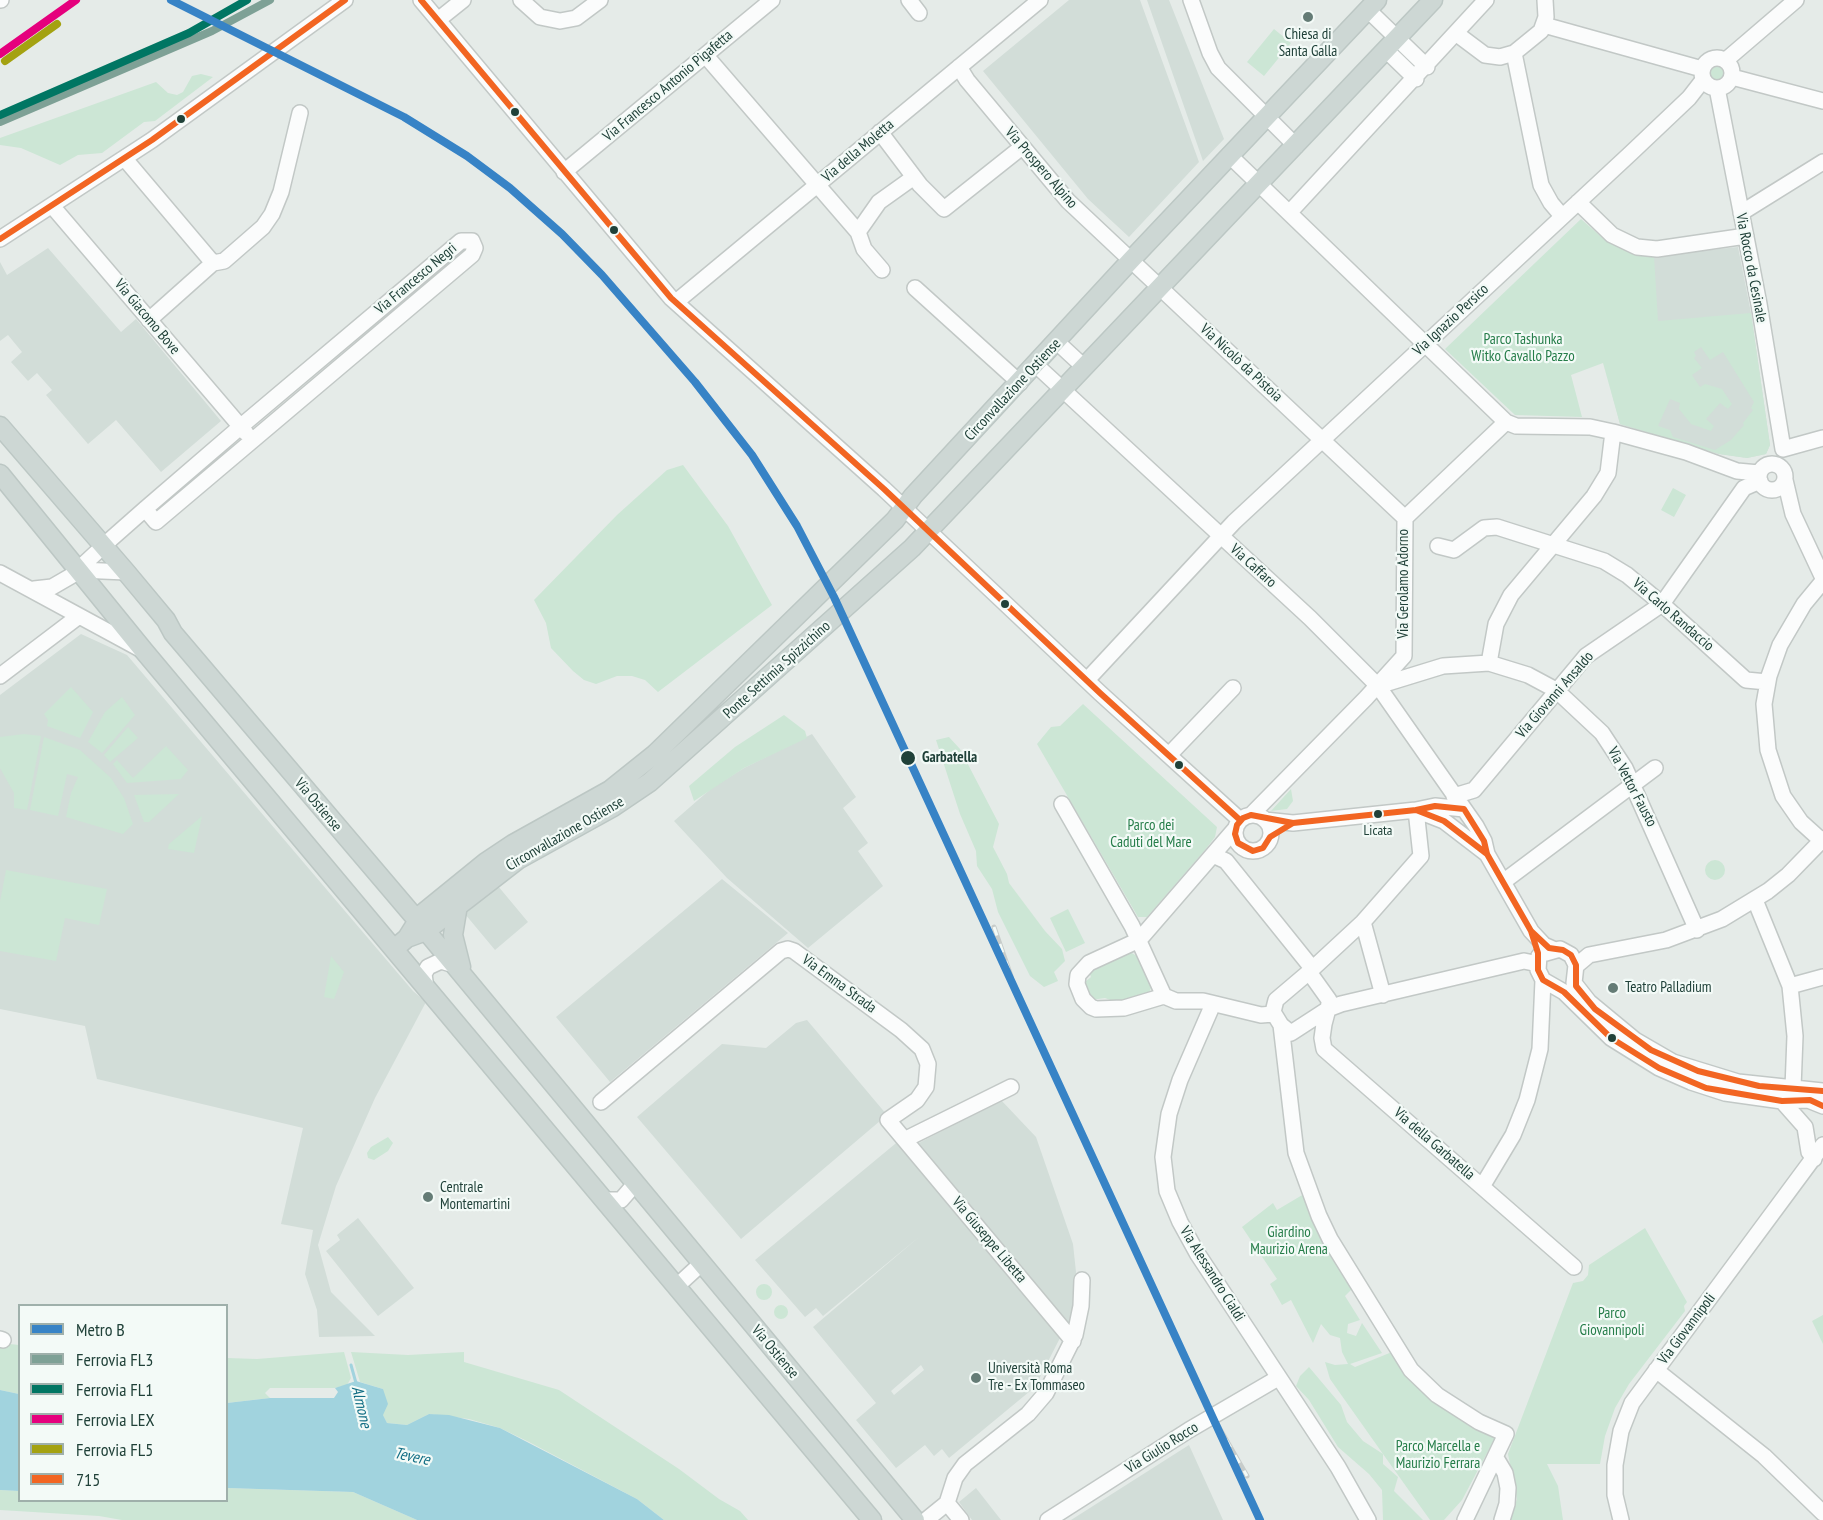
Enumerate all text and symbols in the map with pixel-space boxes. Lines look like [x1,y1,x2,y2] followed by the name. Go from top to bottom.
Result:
[1301,10,1315,24] marker: Chiesa di Santa Galla
[600,26,736,146] street label: Via Francesco Antonio Pigafetta
[1279,26,1337,61] place label: Chiesa di Santa Galla
[509,106,521,118] unlabelled marker
[175,113,187,125] unlabelled marker
[818,116,898,186] street label: Via della Moletta
[1001,124,1081,212] street label: Via Prospero Alpino
[1732,212,1770,324] street label: Via Rocco da Cesinale
[608,224,620,236] unlabelled marker
[371,240,461,318] street label: Via Francesco Negri
[110,276,184,358] street label: Via Giacomo Bove
[1409,280,1493,360] street label: Via Ignazio Persico
[1196,320,1286,406] street label: Via Nicolò da Pistoia
[1471,331,1575,366] park label: Parco Tashunka Witko Cavallo Pazzo
[961,335,1065,445] street label: Circonvallazione Ostiense
[1395,529,1413,639] street label: Via Gerolamo Adorno
[1226,540,1280,592] street label: Via Caffaro
[1629,575,1717,655] street label: Via Carlo Randaccio
[999,598,1011,610] unlabelled marker
[720,617,834,723] street label: Ponte Settimia Spizzichino
[1512,648,1598,742] street label: Via Giovanni Ansaldo
[1603,744,1661,830] street label: Via Vettor Fausto
[899,749,917,767] marker: Garbatella
[922,749,977,767] place label: Garbatella
[1173,759,1185,771] unlabelled marker
[291,775,345,835] street label: Via Ostiense
[503,793,627,875] street label: Circonvallazione Ostiense
[1372,808,1384,820] marker: Licata
[1110,817,1192,852] park label: Parco dei Caduti del Mare
[1364,823,1392,839] place label: Licata
[798,951,880,1017] street label: Via Emma Strada
[1625,979,1712,997] place label: Teatro Palladium
[1606,981,1620,995] marker: Teatro Palladium
[1606,1032,1618,1044] unlabelled marker
[1390,1104,1478,1184] street label: Via della Garbatella
[440,1179,510,1214] place label: Centrale Montemartini
[421,1190,435,1204] marker: Centrale Montemartini
[948,1193,1030,1287] street label: Via Giuseppe Libetta
[1176,1223,1248,1325] street label: Via Alessandro Cialdi
[1250,1224,1328,1259] park label: Giardino Maurizio Arena
[1654,1290,1720,1368] street label: Via Giovannipoli
[18,1304,228,1502] legend
[1580,1305,1644,1340] park label: Parco Giovannipoli
[76,1318,125,1341] text: Metro B
[748,1322,802,1382] street label: Via Ostiense
[76,1348,153,1371] text: Ferrovia FL3
[988,1360,1085,1395] place label: Università Roma Tre - Ex Tommaseo
[969,1371,983,1385] marker: Università Roma Tre - Ex Tommaseo
[76,1378,153,1401] text: Ferrovia FL1
[347,1384,375,1430] water label: Almone
[76,1408,154,1431] text: Ferrovia LEX
[1122,1418,1202,1478] street label: Via Giulio Rocco
[76,1438,153,1461] text: Ferrovia FL5
[1396,1438,1480,1473] park label: Parco Marcella e Maurizio Ferrara
[393,1444,431,1470] water label: Tevere
[76,1468,100,1491] text: 715

